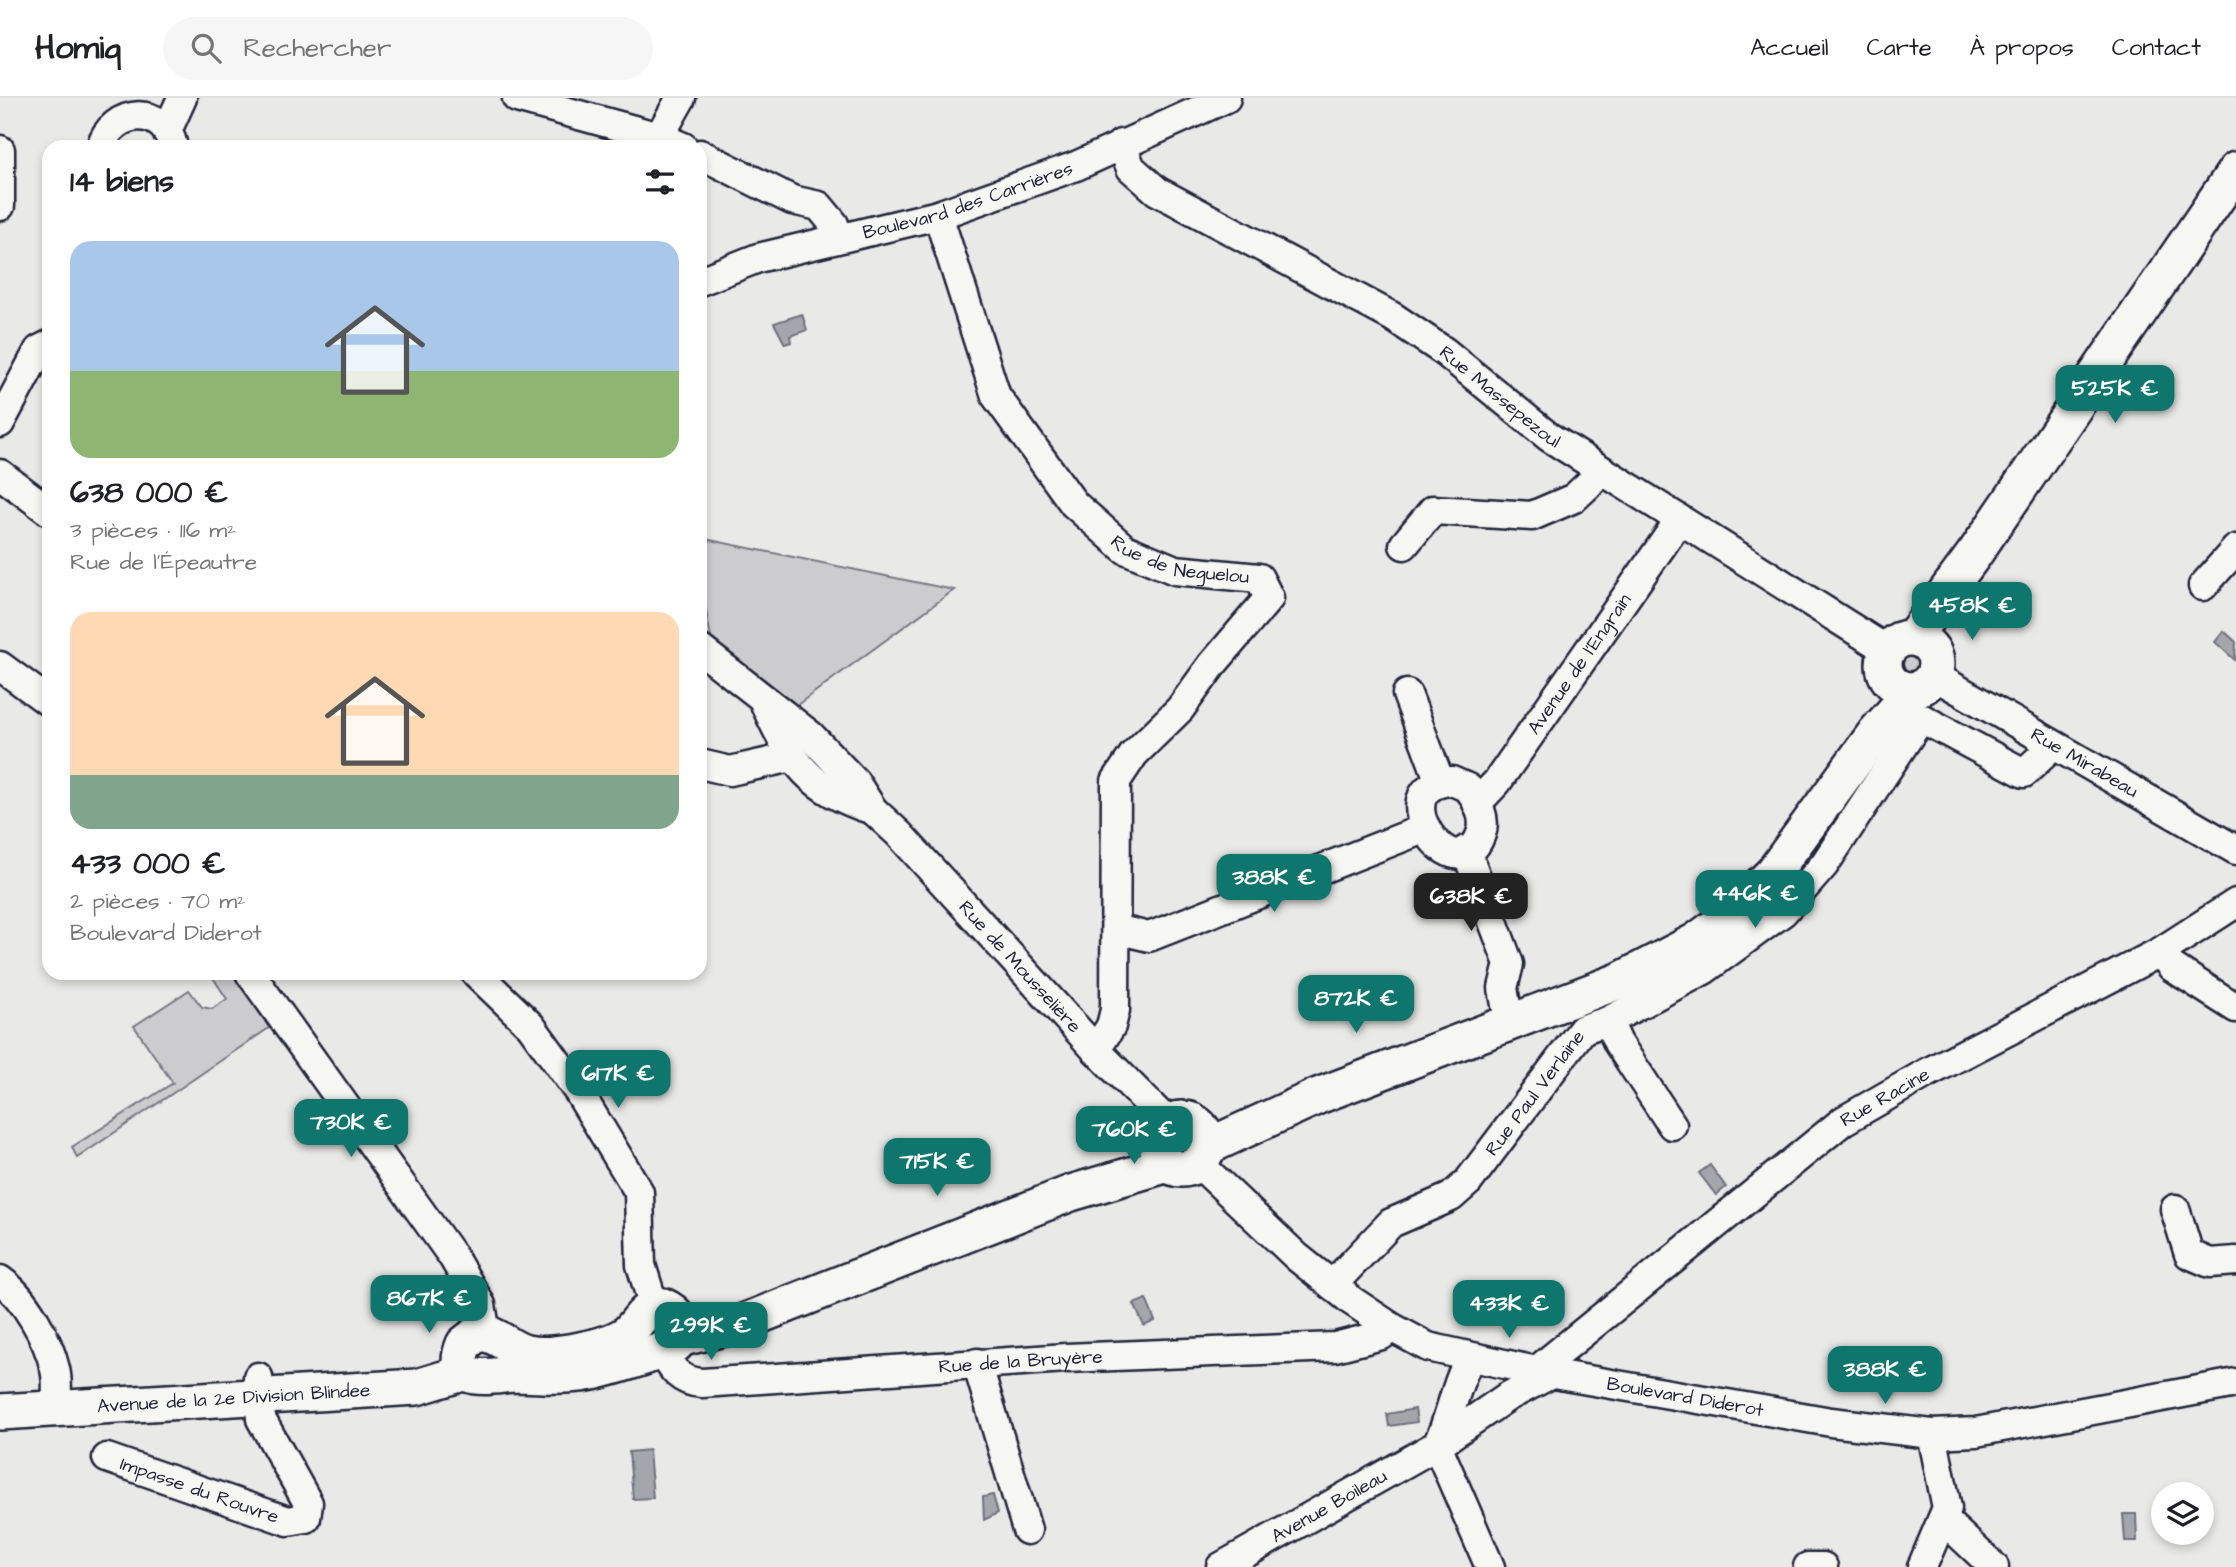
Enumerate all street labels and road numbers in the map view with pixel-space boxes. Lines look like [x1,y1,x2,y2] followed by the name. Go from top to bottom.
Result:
[860,155,1077,246] street label: Boulevard des Carrières
[1434,339,1566,455] street label: Rue Massepezoul
[1105,529,1251,591] street label: Rue de Neguelou
[1521,588,1638,740] street label: Avenue de l'Engrain
[2026,721,2144,804] street label: Rue Mirabeau
[952,894,1088,1039] street label: Rue de Mousselière
[1479,1024,1591,1162] street label: Rue Paul Verlaine
[1835,1061,1934,1133] street label: Rue Racine
[938,1343,1103,1380] street label: Rue de la Bruyère
[1605,1370,1766,1424] street label: Boulevard Diderot
[96,1376,371,1420] street label: Avenue de la 2e Division Blindee
[117,1450,283,1530] street label: Impasse du Rouvre
[1266,1462,1392,1550] street label: Avenue Boileau

